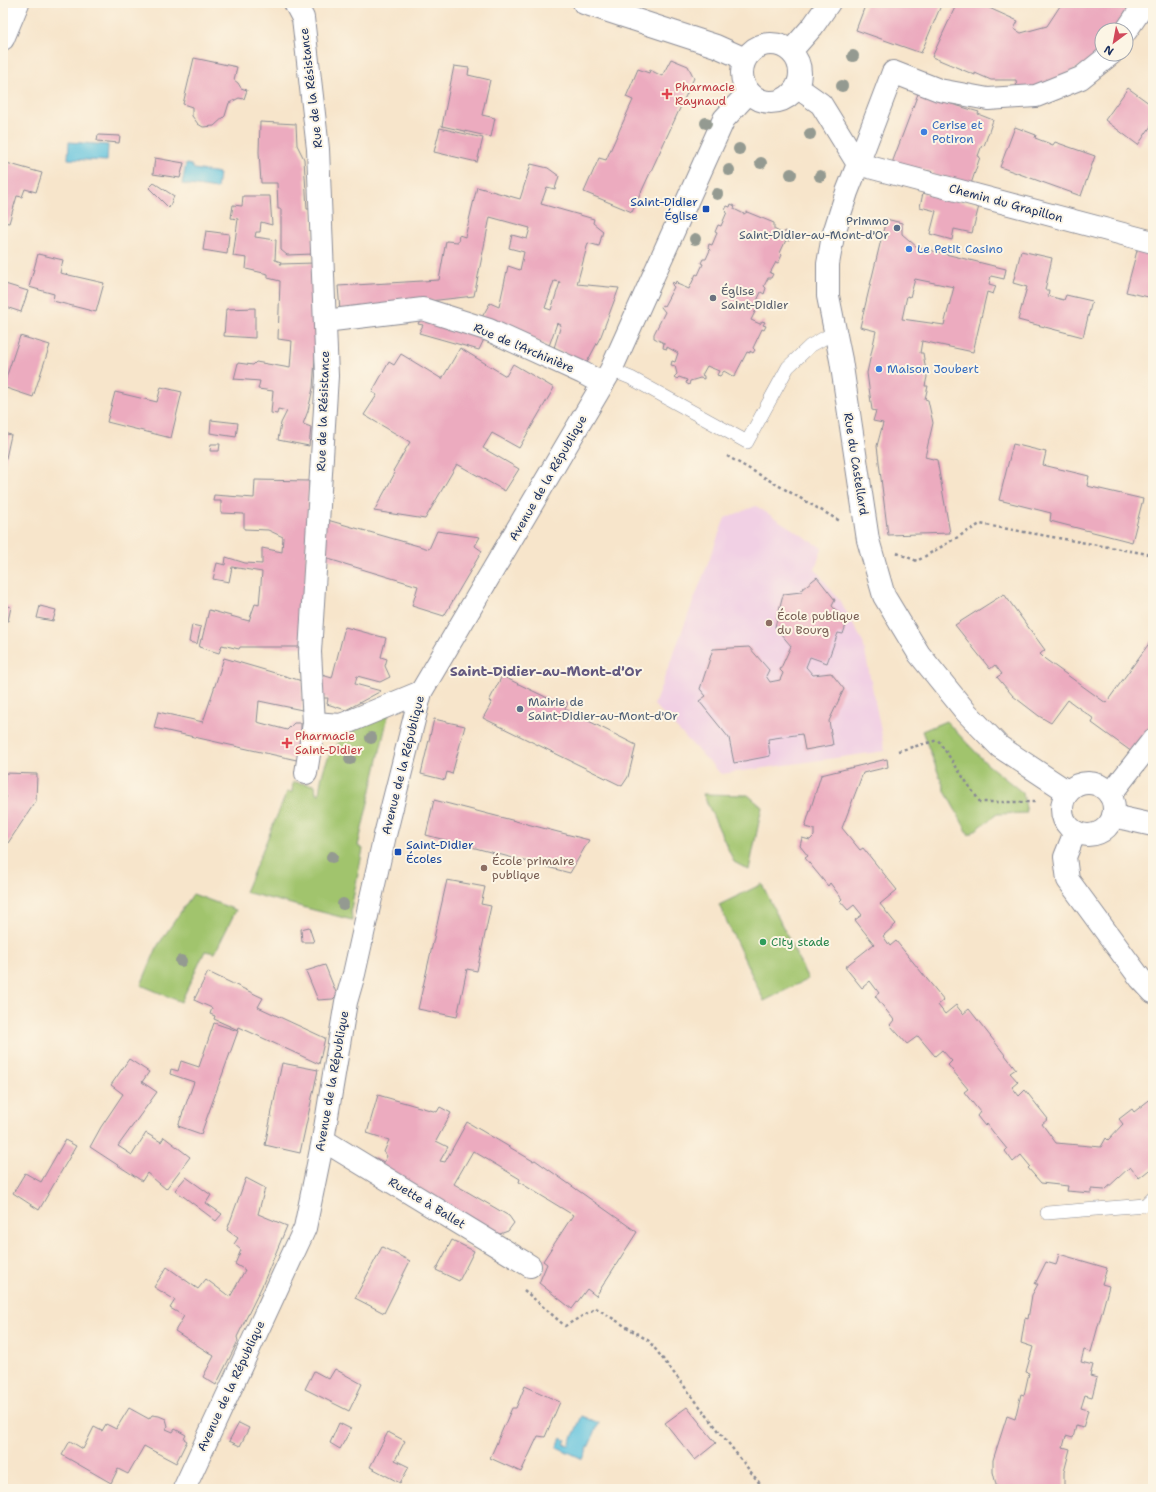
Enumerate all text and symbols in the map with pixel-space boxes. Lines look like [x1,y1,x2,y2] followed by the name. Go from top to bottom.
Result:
[1094,22,1134,62] north arrow
[296,27,326,149] street label: Rue de la Résistance
[1101,41,1117,59] text: N
[675,79,735,109] place label: Pharmacie Raynaud
[662,89,672,99] marker: Pharmacie Raynaud
[932,117,983,147] place label: Cerise et Potiron
[919,127,929,137] marker: Cerise et Potiron
[947,180,1065,226] street label: Chemin du Grapillon
[630,194,698,224] place label: Saint-Didier Église
[701,204,711,214] marker: Saint-Didier Église
[739,213,889,243] place label: Primmo Saint-Didier-au-Mont-d'Or
[892,223,902,233] marker: Primmo Saint-Didier-au-Mont-d'Or
[917,241,1003,257] place label: Le Petit Casino
[904,244,914,254] marker: Le Petit Casino
[721,283,789,313] place label: Église Saint-Didier
[708,293,718,303] marker: Église Saint-Didier
[471,320,577,377] street label: Rue de l'Archinière
[313,350,333,472] street label: Rue de la Résistance
[887,361,979,377] place label: Maison Joubert
[874,364,884,374] marker: Maison Joubert
[505,412,591,544] street label: Avenue de la République
[840,412,872,517] street label: Rue du Castellard
[777,608,860,638] place label: École publique du Bourg
[764,618,774,628] marker: École publique du Bourg
[450,662,643,680] district label: Saint-Didier-au-Mont-d'Or
[378,694,428,836] street label: Avenue de la République
[528,694,678,724] place label: Mairie de Saint-Didier-au-Mont-d'Or
[515,704,525,714] marker: Mairie de Saint-Didier-au-Mont-d'Or
[295,728,363,758] place label: Pharmacie Saint-Didier
[282,738,292,748] marker: Pharmacie Saint-Didier
[406,837,474,867] place label: Saint-Didier Écoles
[393,847,403,857] marker: Saint-Didier Écoles
[492,853,575,883] place label: École primaire publique
[479,863,489,873] marker: École primaire publique
[771,934,830,950] place label: City stade
[758,937,768,947] marker: City stade
[312,1009,352,1153] street label: Avenue de la République
[386,1174,468,1232] street label: Ruette à Ballet
[194,1318,268,1454] street label: Avenue de la République

